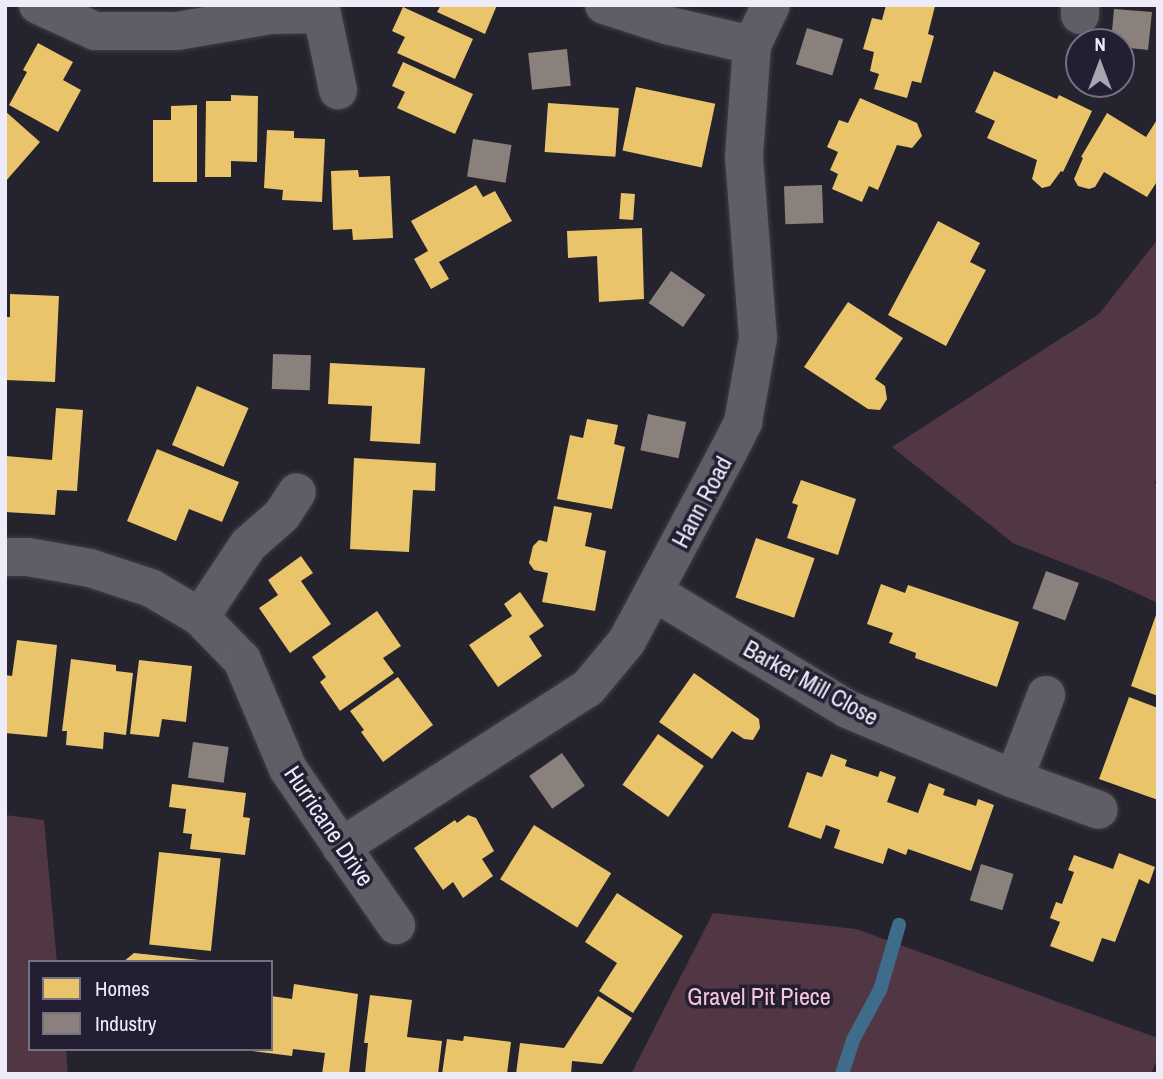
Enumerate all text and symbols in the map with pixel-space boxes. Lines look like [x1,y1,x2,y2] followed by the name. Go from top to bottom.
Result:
[1065,28,1135,98] north arrow
[1094,31,1106,57] text: N
[666,451,738,553] street label: Hann Road
[739,634,883,732] street label: Barker Mill Close
[278,760,380,892] street label: Hurricane Drive
[28,960,273,1051] legend
[95,974,150,1003] text: Homes
[687,983,831,1011] park label: Gravel Pit Piece
[95,1009,156,1038] text: Industry

